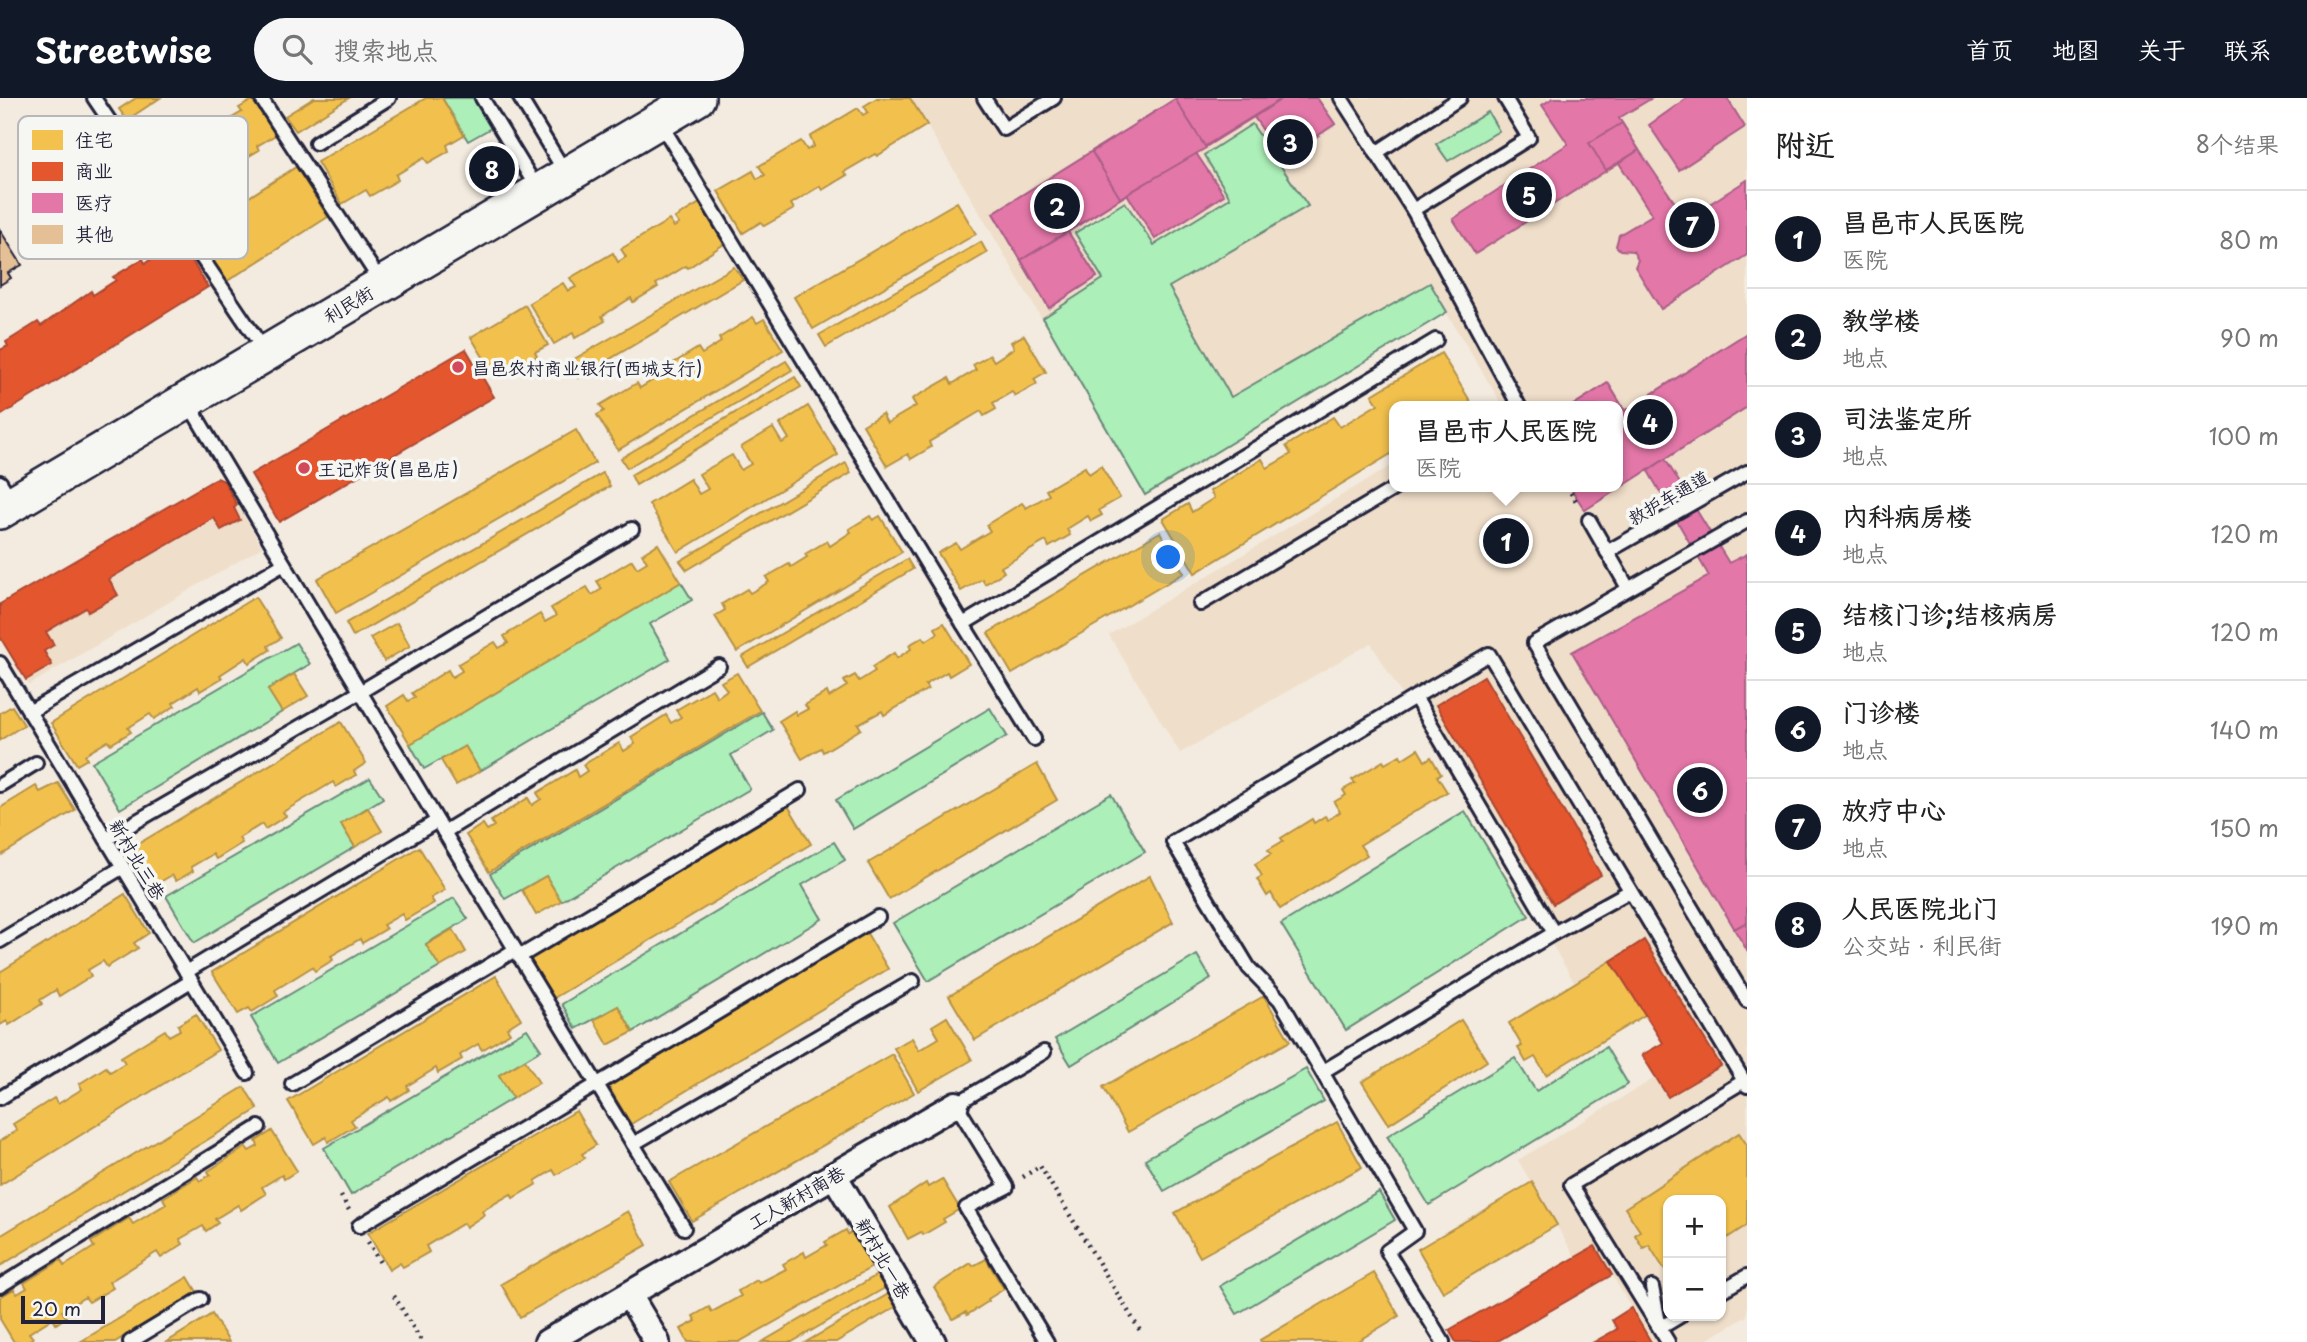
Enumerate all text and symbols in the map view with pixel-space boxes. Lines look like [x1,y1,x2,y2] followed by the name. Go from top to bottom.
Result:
[254,18,744,81] search box
[35,24,212,74] text: Streetwise
[278,30,316,68] icon: search
[334,30,438,69] text: 搜索地点
[1966,31,2014,67] text: 首页
[2052,31,2100,67] text: 地图
[2138,31,2186,67] text: 关于
[2224,31,2272,67] text: 联系
[18,116,248,259] legend
[1267,116,1313,168] pin: 3
[1775,121,1835,166] text: 附近
[75,125,113,153] text: 住宅
[2196,126,2279,161] text: 8个结果
[469,143,515,195] pin: 8
[75,156,113,184] text: 商业
[1506,169,1552,221] pin: 5
[1034,180,1080,232] pin: 2
[75,188,113,216] text: 医疗
[1669,199,1715,251] pin: 7
[1842,202,2024,241] text: 昌邑市人民医院
[75,219,113,247] text: 其他
[1793,222,1804,257] text: 1
[2219,222,2279,257] text: 80 m
[1842,241,1888,276] text: 医院
[318,279,378,329] street label: 利民街
[1842,300,1920,339] text: 教学楼
[1790,320,1806,355] text: 2
[2220,320,2279,355] text: 90 m
[1842,339,1888,374] text: 地点
[472,354,702,381] place label: 昌邑农村商业银行(西城支行)
[450,359,466,375] marker: 昌邑农村商业银行(西城支行)
[1627,396,1673,448] pin: 4
[1842,398,1972,437] text: 司法鉴定所
[1389,401,1623,492] popup
[1415,410,1597,449] text: 昌邑市人民医院
[1790,418,1806,453] text: 3
[2209,418,2279,453] text: 100 m
[1842,437,1888,472] text: 地点
[1415,449,1461,484] text: 医院
[318,455,458,482] place label: 王记炸货(昌邑店)
[296,460,312,476] marker: 王记炸货(昌邑店)
[1622,463,1714,531] street label: 救护车通道
[1842,496,1972,535] text: 内科病房楼
[1483,515,1529,567] pin: 1
[1790,516,1806,551] text: 4
[2211,516,2279,551] text: 120 m
[1842,535,1888,570] text: 地点
[1151,540,1185,574] your location
[1842,594,2058,633] text: 结核门诊;结核病房
[1791,614,1805,649] text: 5
[2211,614,2279,649] text: 120 m
[1842,633,1888,668] text: 地点
[1842,692,1920,731] text: 门诊楼
[1790,712,1806,747] text: 6
[2210,712,2279,747] text: 140 m
[1842,731,1888,766] text: 地点
[1677,764,1723,816] pin: 6
[1842,790,1946,829] text: 放疗中心
[1791,810,1805,845] text: 7
[2210,810,2279,845] text: 150 m
[103,813,173,905] street label: 新村北三巷
[1842,829,1888,864] text: 地点
[1842,888,1998,927] text: 人民医院北门
[1791,908,1805,943] text: 8
[2211,908,2279,943] text: 190 m
[1842,927,2002,962] text: 公交站 · 利民街
[742,1158,850,1236] street label: 工人新村南巷
[1663,1195,1726,1321] map controls
[1663,1195,1726,1258] button: +
[850,1212,918,1304] street label: 新村北一巷
[1663,1258,1726,1321] button: −
[21,1293,105,1325] scale bar
[32,1294,81,1322] text: 20 m

